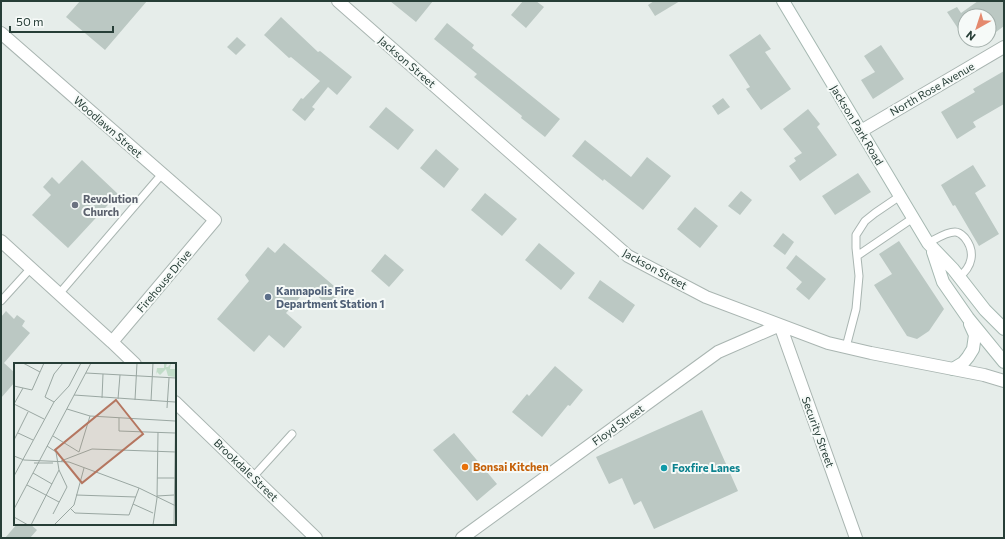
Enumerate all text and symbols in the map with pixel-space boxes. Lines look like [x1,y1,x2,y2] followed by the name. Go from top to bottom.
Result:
[10,8,113,34] scale bar
[957,8,997,48] north arrow
[16,14,44,28] text: 50 m
[963,29,978,44] text: N
[375,33,439,91] street label: Jackson Street
[887,59,976,118] street label: North Rose Avenue
[828,82,886,168] street label: Jackson Park Road
[71,93,146,160] street label: Woodlawn Street
[83,192,138,218] place label: Revolution Church
[70,200,80,210] marker: Revolution Church
[620,246,690,293] street label: Jackson Street
[134,247,194,315] street label: Firehouse Drive
[276,284,385,310] place label: Kannapolis Fire Department Station 1
[263,292,273,302] marker: Kannapolis Fire Department Station 1
[14,363,176,525] inset map
[800,395,837,469] street label: Security Street
[589,401,646,448] street label: Floyd Street
[212,436,281,504] street label: Brookdale Street
[473,460,549,473] place label: Bonsai Kitchen
[672,461,740,474] place label: Foxfire Lanes
[460,462,470,472] marker: Bonsai Kitchen
[659,463,669,473] marker: Foxfire Lanes

